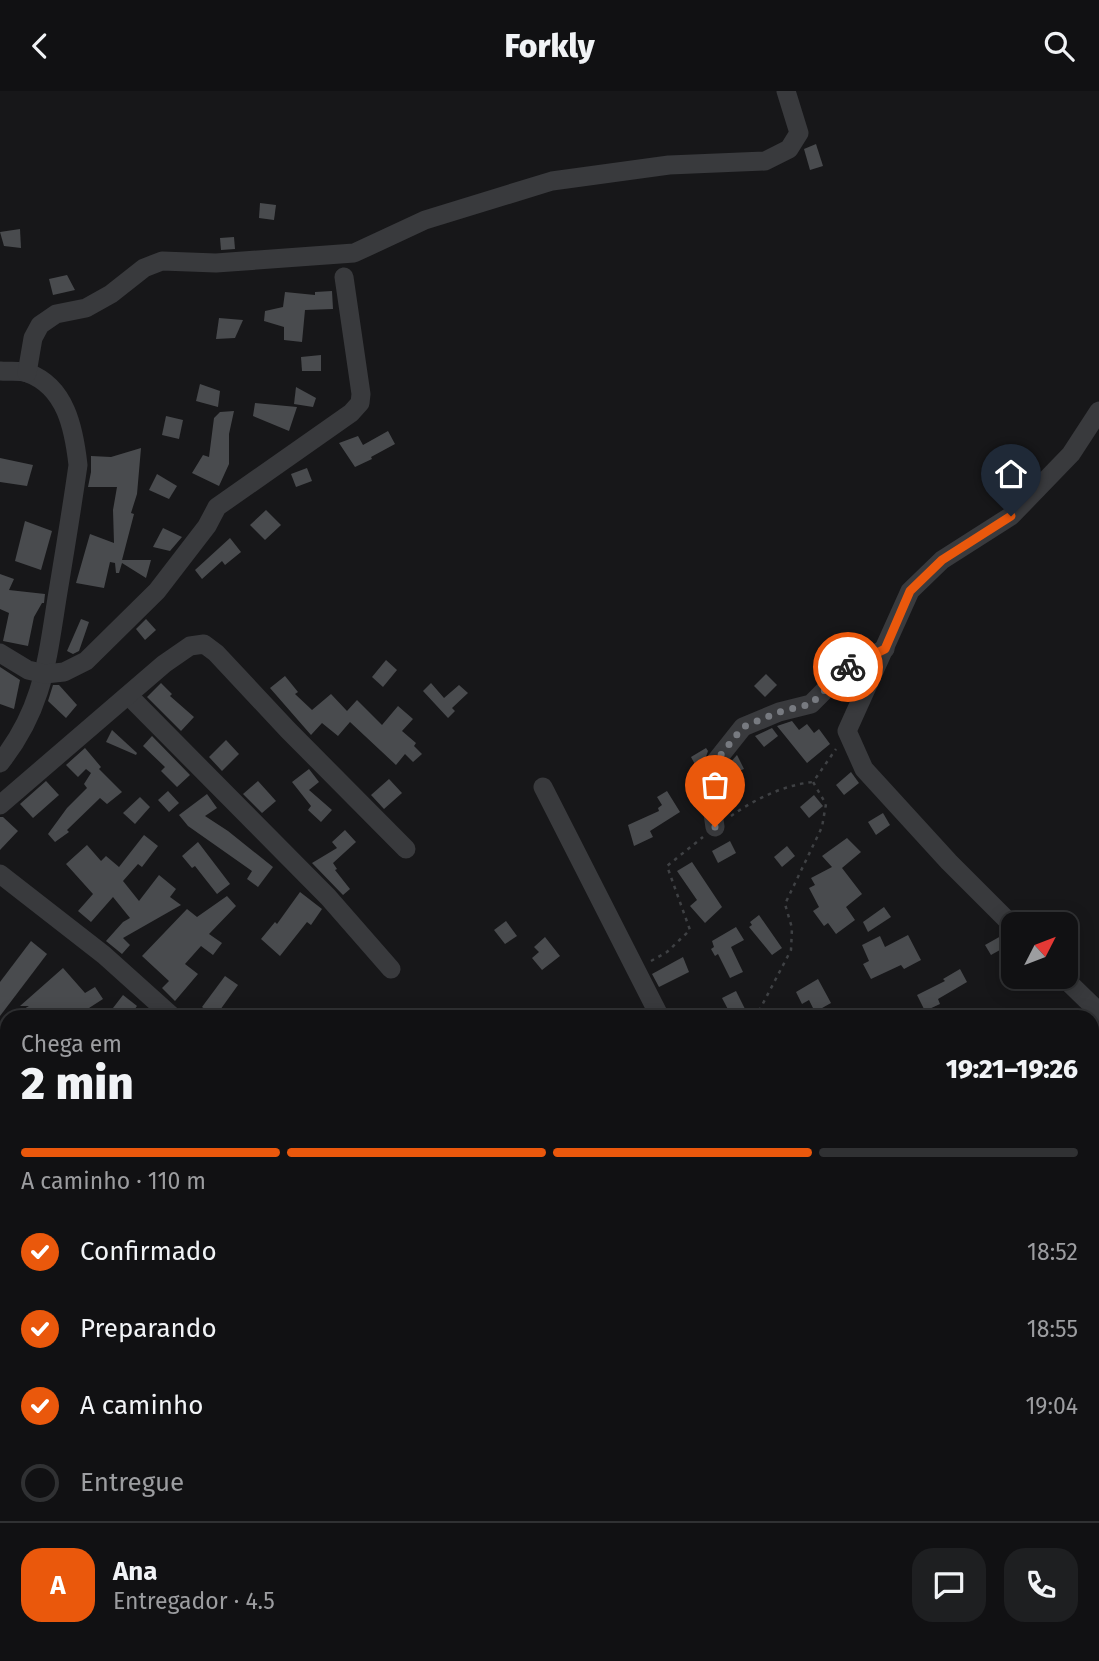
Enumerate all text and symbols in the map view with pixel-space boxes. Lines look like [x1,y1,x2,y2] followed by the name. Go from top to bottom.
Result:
[21,27,59,65] icon: back
[504,27,595,65] text: Forkly
[1040,27,1078,65] icon: search
[981,444,1041,516] pin
[992,455,1030,493] icon: home
[813,632,883,702] courier
[829,648,867,686] icon: bike
[685,755,745,827] pin
[696,766,734,804] icon: bag
[1001,912,1078,989] north arrow
[1001,912,1078,989] map controls
[21,1030,122,1058] text: Chega em
[946,1054,1078,1085] text: 19:21–19:26
[21,1056,134,1111] text: 2 min
[21,1167,206,1195] text: A caminho · 110 m
[21,1233,59,1271] icon: check
[80,1236,217,1267] text: Confirmado
[1027,1238,1078,1266] text: 18:52
[21,1310,59,1348] icon: check
[80,1313,217,1344] text: Preparando
[1027,1315,1078,1343] text: 18:55
[21,1387,59,1425] icon: check
[80,1390,203,1421] text: A caminho
[1025,1392,1078,1420] text: 19:04
[80,1467,184,1498] text: Entregue
[912,1548,986,1622] button: chat
[1004,1548,1078,1622] button: phone
[113,1556,158,1587] text: Ana
[50,1570,66,1601] text: A
[113,1587,275,1615] text: Entregador · 4.5

